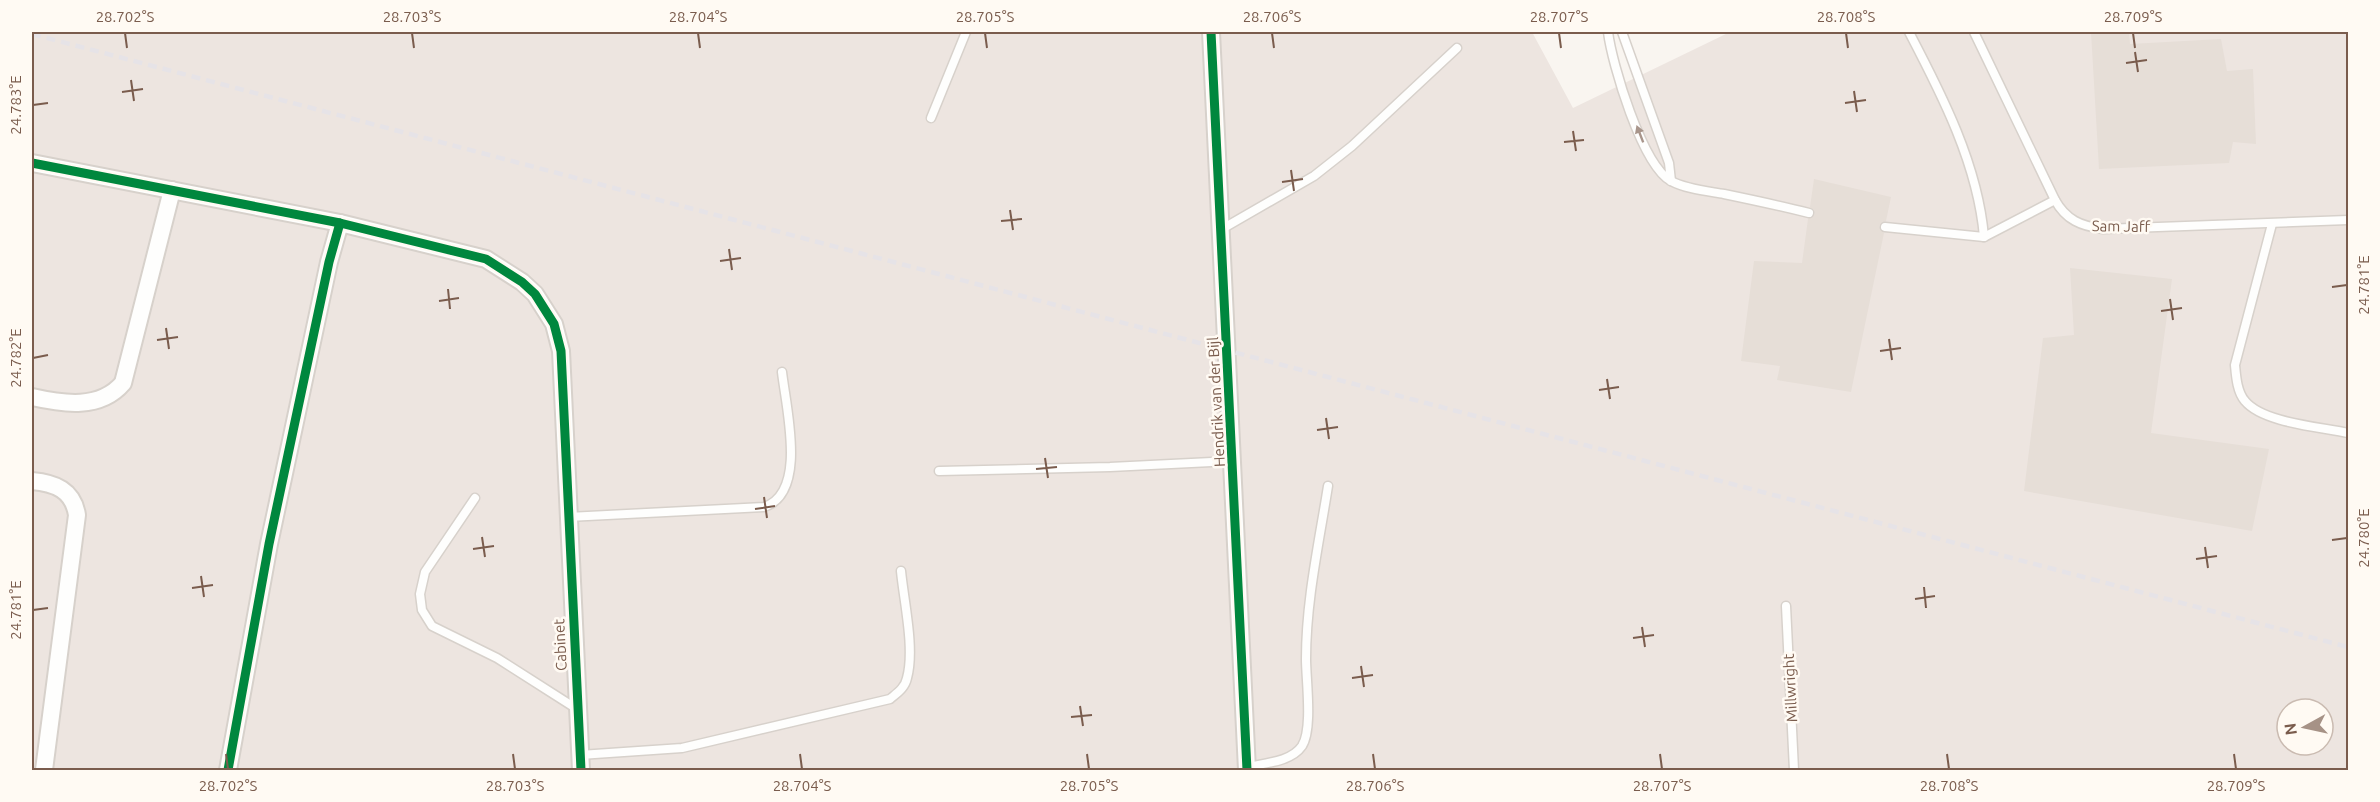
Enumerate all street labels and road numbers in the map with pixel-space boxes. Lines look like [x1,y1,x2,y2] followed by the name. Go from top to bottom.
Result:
[2092,217,2151,235] street label: Sam Jaff
[1204,336,1228,468] street label: Hendrik van der Bijl
[550,618,570,671] street label: Cabinet
[1780,653,1800,723] street label: Millwright

